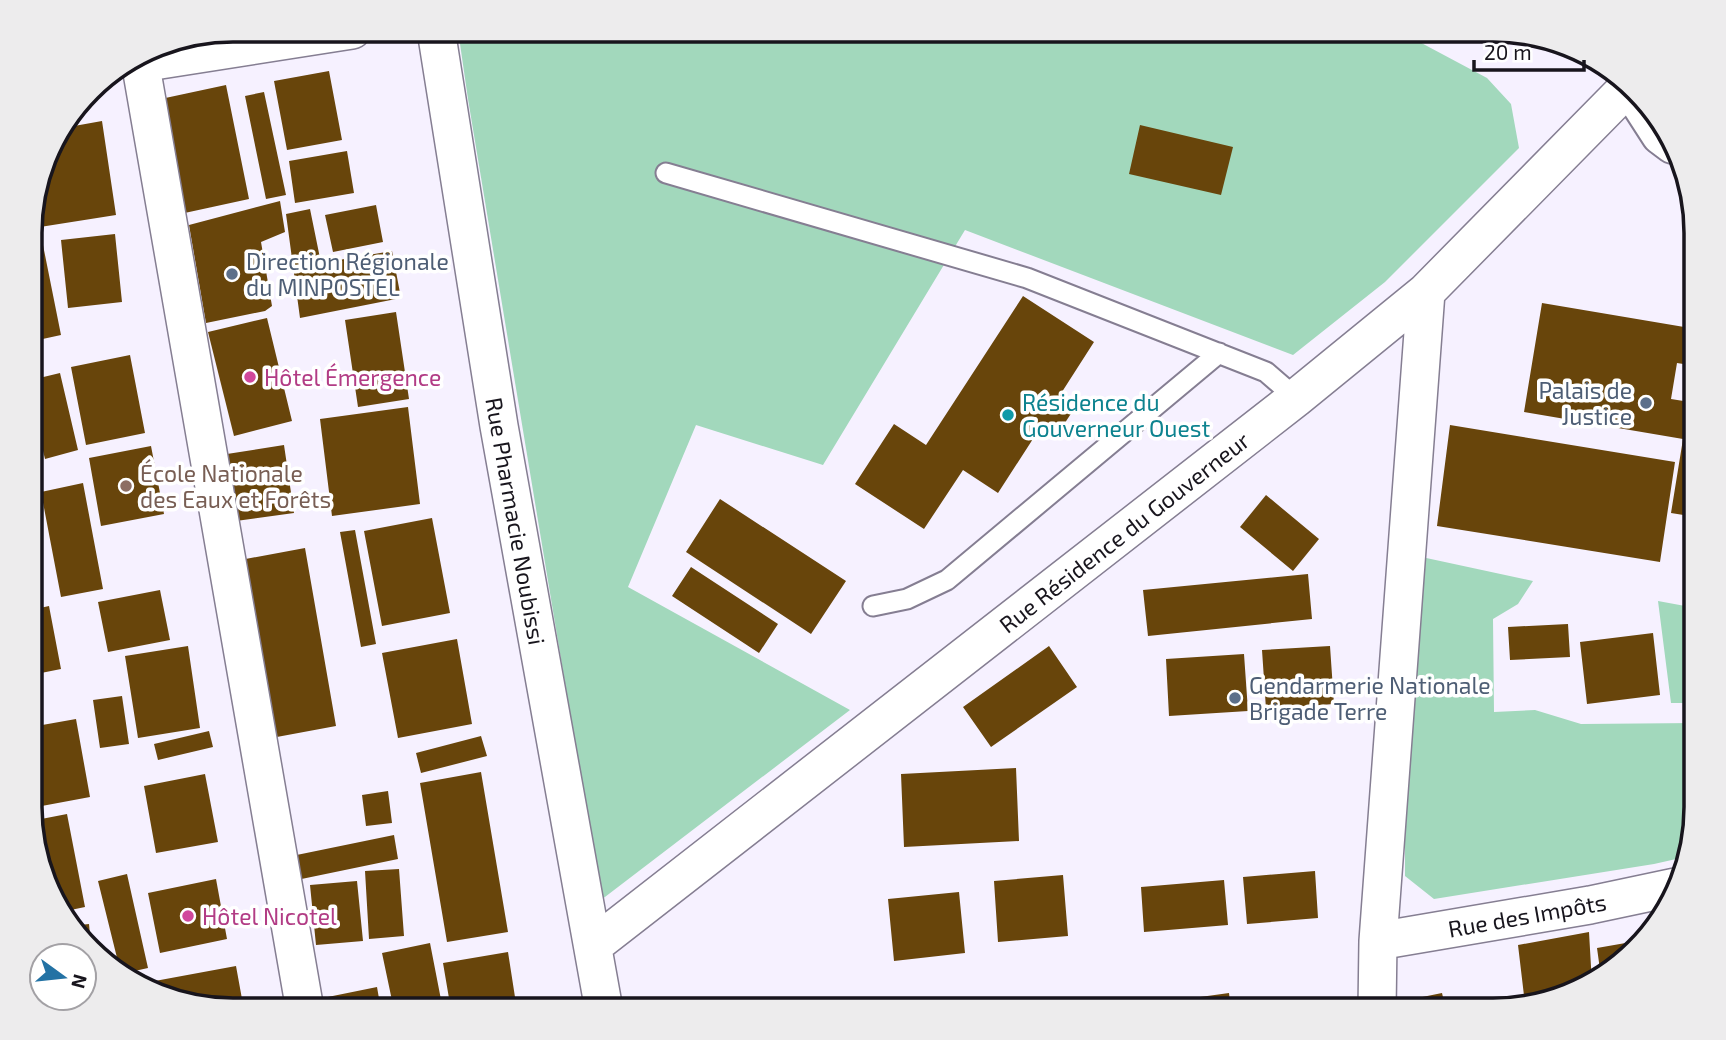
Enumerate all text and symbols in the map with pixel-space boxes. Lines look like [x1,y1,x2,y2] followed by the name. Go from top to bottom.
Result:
[1474,28,1584,72] scale bar
[1484,39,1532,64] text: 20 m
[246,247,449,301] place label: Direction Régionale du MINPOSTEL
[224,266,240,282] marker: Direction Régionale du MINPOSTEL
[264,363,441,391] place label: Hôtel Émergence
[242,369,258,385] marker: Hôtel Émergence
[1538,376,1632,430] place label: Palais de Justice
[1022,388,1210,442] place label: Résidence du Gouverneur Ouest
[480,395,552,647] street label: Rue Pharmacie Noubissi
[1638,395,1654,411] marker: Palais de Justice
[1000,407,1016,423] marker: Résidence du Gouverneur Ouest
[993,426,1255,638] street label: Rue Résidence du Gouverneur
[140,459,331,513] place label: École Nationale des Eaux et Forêts
[118,478,134,494] marker: École Nationale des Eaux et Forêts
[1249,671,1491,725] place label: Gendarmerie Nationale Brigade Terre
[1227,690,1243,706] marker: Gendarmerie Nationale Brigade Terre
[1446,887,1608,943] street label: Rue des Impôts
[202,902,337,930] place label: Hôtel Nicotel
[180,908,196,924] marker: Hôtel Nicotel
[28,942,98,1012] north arrow
[67,972,93,991] text: N

